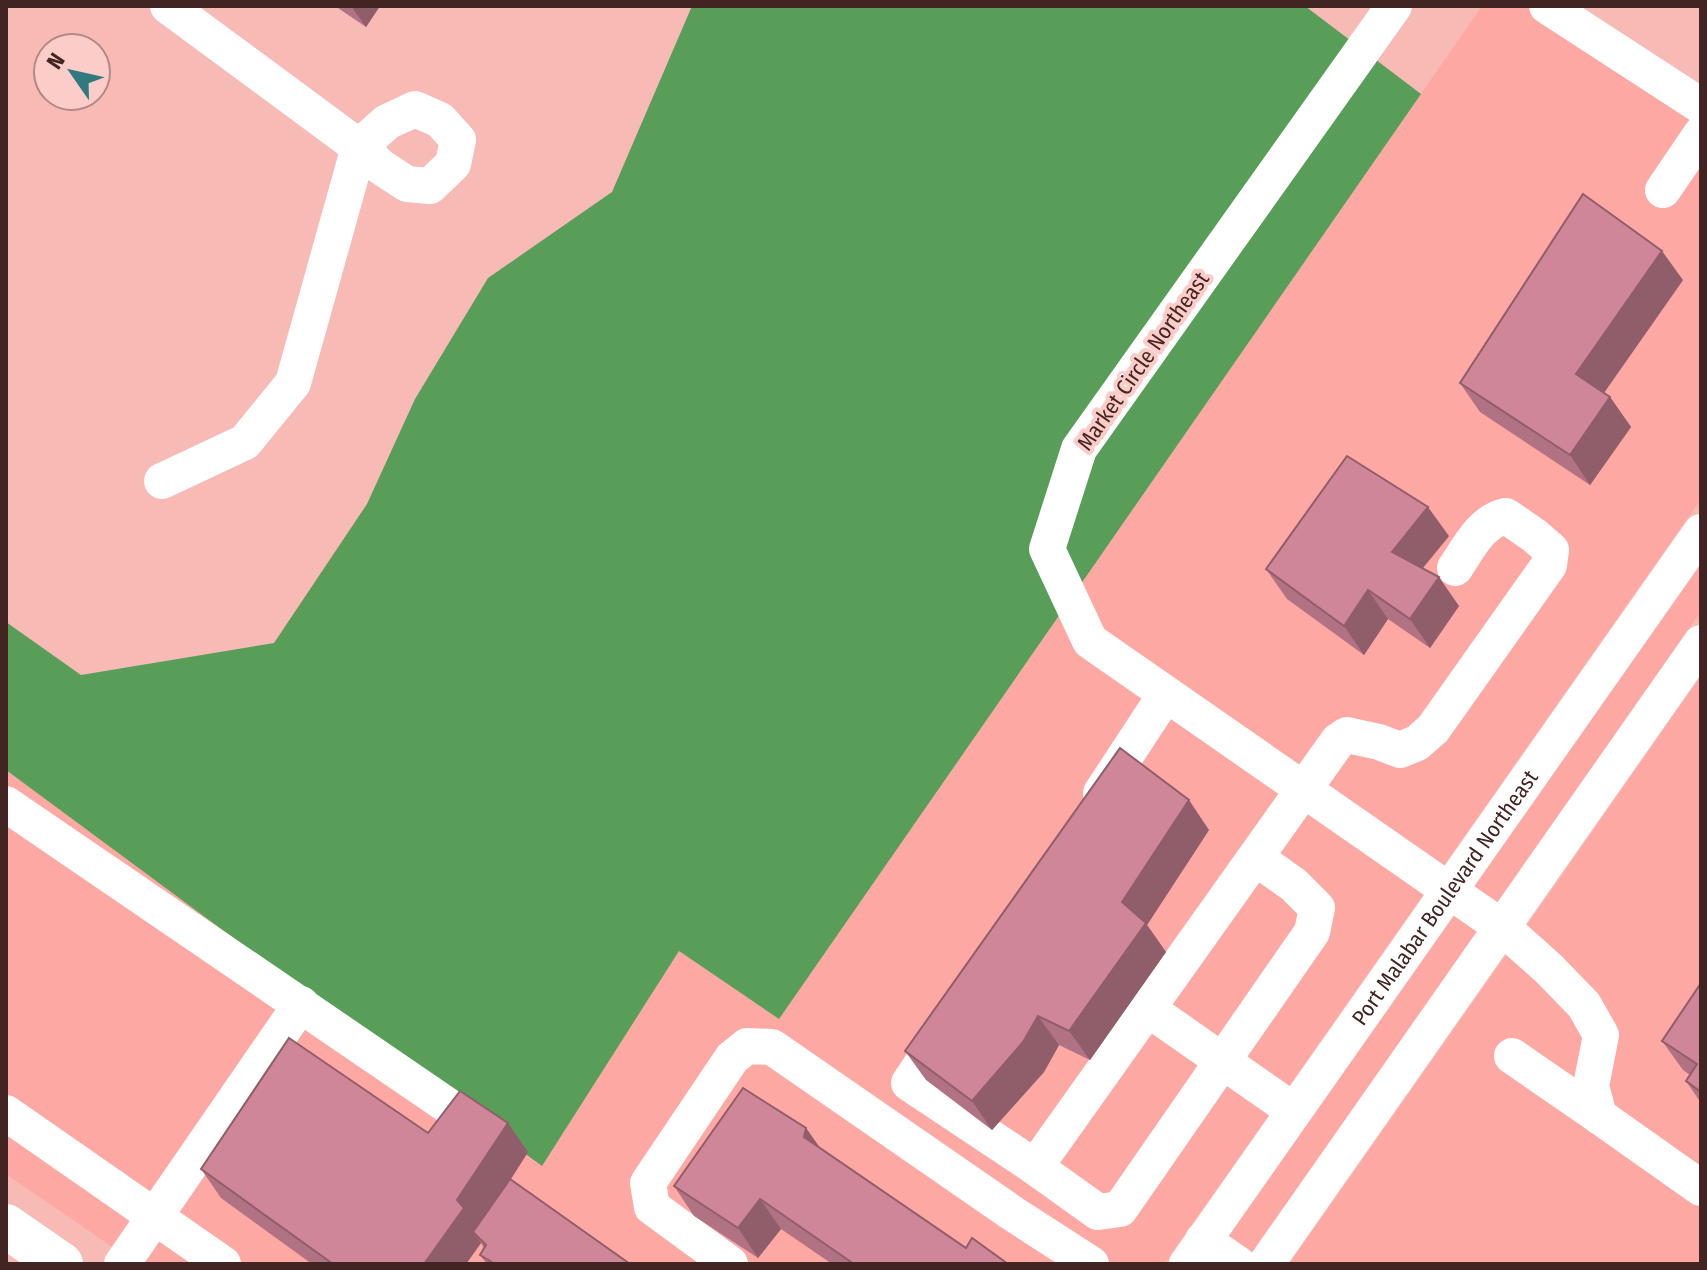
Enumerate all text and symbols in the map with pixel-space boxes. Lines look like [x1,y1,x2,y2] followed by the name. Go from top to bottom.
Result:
[32,32,112,112] north arrow
[41,48,71,74] text: N
[1071,266,1215,455] street label: Market Circle Northeast
[1346,764,1544,1030] street label: Port Malabar Boulevard Northeast

